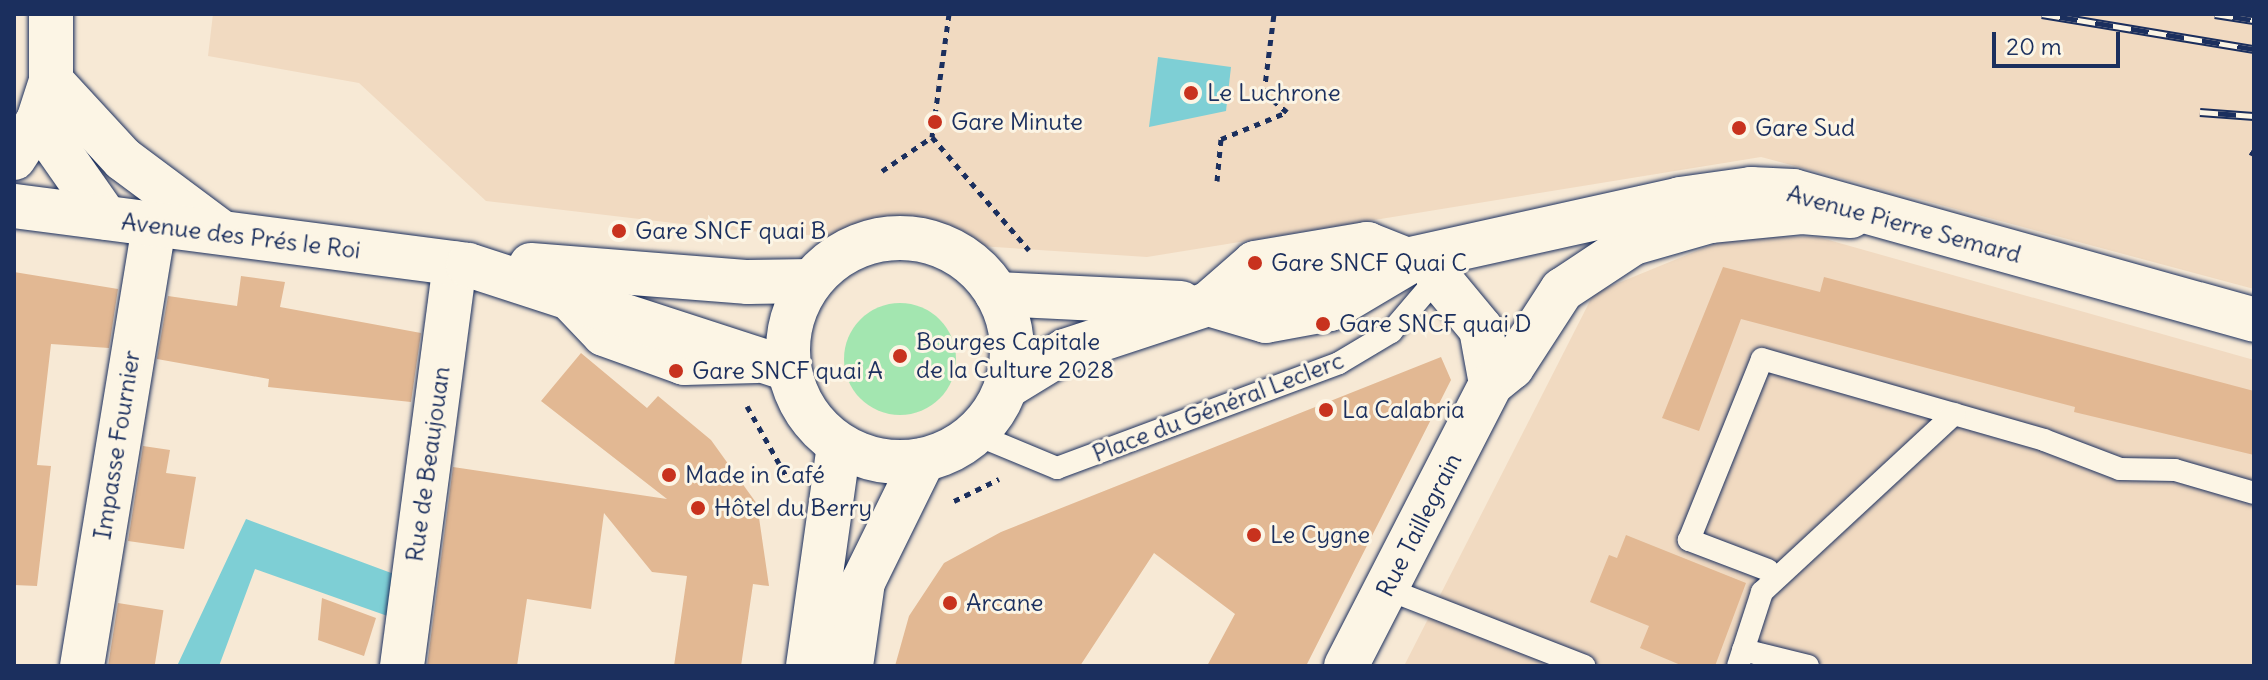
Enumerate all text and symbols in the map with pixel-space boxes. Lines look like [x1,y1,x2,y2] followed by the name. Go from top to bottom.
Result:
[1996,16,2124,66] scale bar
[2006,31,2062,61] text: 20 m
[1207,79,1341,107] place label: Le Luchrone
[1182,84,1200,102] marker: Le Luchrone
[951,108,1083,136] place label: Gare Minute
[926,113,944,131] marker: Gare Minute
[1755,114,1855,142] place label: Gare Sud
[1730,119,1748,137] marker: Gare Sud
[1784,179,2024,269] street label: Avenue Pierre Semard
[120,207,362,265] street label: Avenue des Prés le Roi
[635,217,826,245] place label: Gare SNCF quai B
[610,222,628,240] marker: Gare SNCF quai B
[1271,249,1467,277] place label: Gare SNCF Quai C
[1246,254,1264,272] marker: Gare SNCF Quai C
[1339,310,1532,338] place label: Gare SNCF quai D
[1314,315,1332,333] marker: Gare SNCF quai D
[916,328,1114,384] place label: Bourges Capitale de la Culture 2028
[1088,346,1348,468] street label: Place du Général Leclerc
[891,347,909,365] marker: Bourges Capitale de la Culture 2028
[88,348,146,542] street label: Impasse Fournier
[692,357,883,385] place label: Gare SNCF quai A
[667,362,685,380] marker: Gare SNCF quai A
[400,364,456,564] street label: Rue de Beaujouan
[1342,396,1465,424] place label: La Calabria
[1317,401,1335,419] marker: La Calabria
[1370,448,1468,602] street label: Rue Taillegrain
[685,461,825,489] place label: Made in Café
[660,466,678,484] marker: Made in Café
[714,494,872,522] place label: Hôtel du Berry
[689,499,707,517] marker: Hôtel du Berry
[1270,521,1370,549] place label: Le Cygne
[1245,526,1263,544] marker: Le Cygne
[966,589,1044,617] place label: Arcane
[941,594,959,612] marker: Arcane

